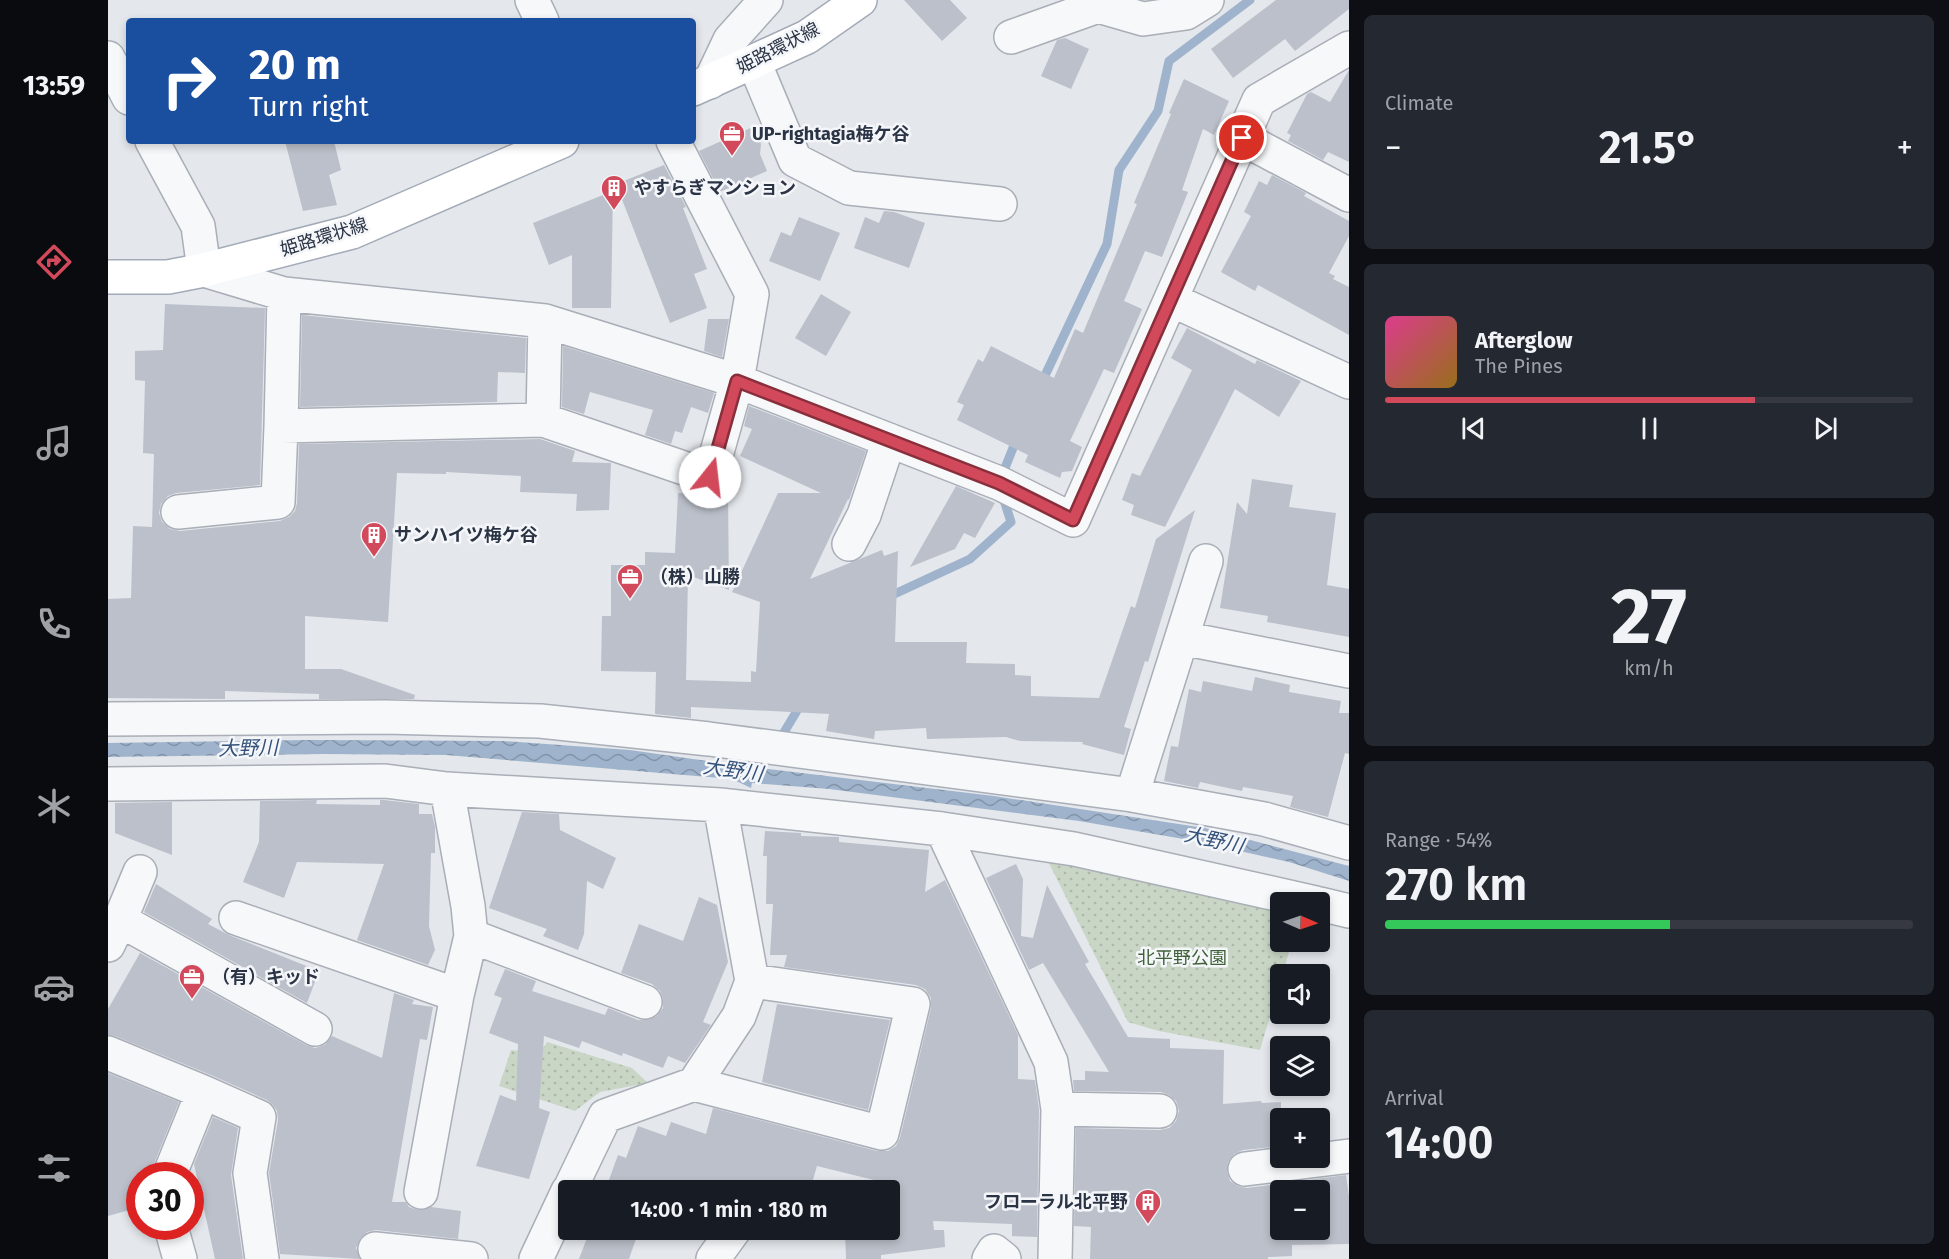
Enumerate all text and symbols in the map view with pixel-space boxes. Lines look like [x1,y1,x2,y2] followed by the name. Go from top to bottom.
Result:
[733,18,823,78] street label: 姫路環状線
[249,40,341,90] text: 20 m
[150,42,228,120] icon: right
[23,70,85,102] text: 13:59
[249,91,369,123] text: Turn right
[1385,91,1453,115] text: Climate
[1216,112,1267,163] pin
[717,119,747,157] office icon: UP-rightagia梅ケ谷
[1225,121,1258,154] icon: arrive
[1599,121,1699,175] text: 21.5°
[752,123,910,145] place label: UP-rightagia梅ケ谷
[1385,128,1402,168] text: −
[1897,128,1913,168] text: +
[599,173,629,211] building icon: やすらぎマンション
[634,177,796,199] place label: やすらぎマンション
[278,213,370,261] street label: 姫路環状線
[33,241,75,283] icon: directions
[1475,327,1572,354] text: Afterglow
[1475,354,1562,378] text: The Pines
[1457,412,1490,445] icon: previous
[1633,412,1666,445] icon: pause
[1809,412,1842,445] icon: next
[33,422,75,464] icon: music
[678,445,742,509] position arrow
[359,520,389,558] building icon: サンハイツ梅ケ谷
[394,524,538,546] place label: サンハイツ梅ケ谷
[615,562,645,600] office icon: （株）山勝
[650,566,740,588] place label: （株）山勝
[1611,570,1687,664] text: 27
[33,603,75,645] icon: phone
[1624,656,1674,680] text: km/h
[218,735,280,761] water label: 大野川
[702,754,766,786] water label: 大野川
[33,785,75,827] icon: climate
[1182,822,1248,858] water label: 大野川
[1385,828,1492,852] text: Range · 54%
[1385,858,1527,912] text: 270 km
[1270,892,1330,952] north arrow
[1270,892,1330,1240] map controls
[1137,947,1227,969] park label: 北平野公園
[177,962,207,1000] office icon: （有）キッド
[1270,964,1330,1024] button: sound
[33,966,75,1008] icon: car
[212,966,320,988] place label: （有）キッド
[1270,1036,1330,1096] button: layers
[1385,1086,1444,1110] text: Arrival
[1270,1108,1330,1168] button: +
[1385,1116,1494,1170] text: 14:00
[33,1147,75,1189] icon: filters
[126,1162,204,1240] speed limit sign: 30
[1270,1180,1330,1240] button: −
[1133,1187,1163,1225] building icon: フローラル北平野
[984,1191,1128,1213] place label: フローラル北平野
[630,1196,828,1223] text: 14:00 · 1 min · 180 m

